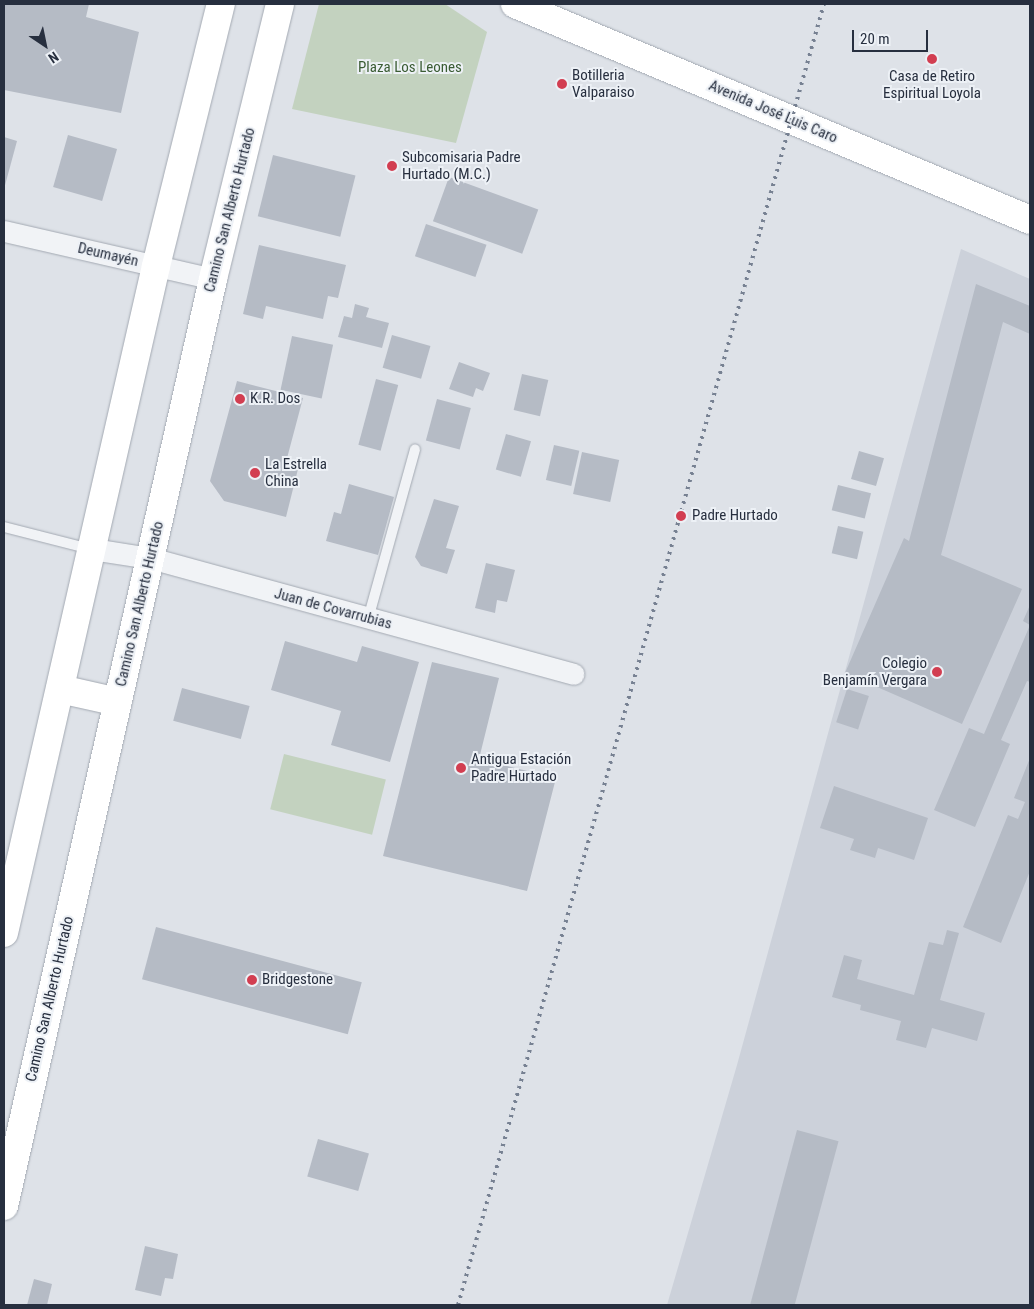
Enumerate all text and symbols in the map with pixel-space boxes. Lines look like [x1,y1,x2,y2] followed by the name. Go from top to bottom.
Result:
[20,20,70,70] north arrow
[854,20,930,52] scale bar
[860,30,890,48] text: 20 m
[45,48,61,66] text: N
[926,53,938,65] marker: Casa de Retiro Espiritual Loyola
[358,59,462,77] park label: Plaza Los Leones
[572,66,635,101] place label: Botilleria Valparaiso
[883,67,981,102] place label: Casa de Retiro Espiritual Loyola
[706,77,840,147] street label: Avenida José Luis Caro
[556,78,568,90] marker: Botilleria Valparaiso
[201,126,259,294] street label: Camino San Alberto Hurtado
[402,148,521,183] place label: Subcomisaria Padre Hurtado (M.C.)
[386,160,398,172] marker: Subcomisaria Padre Hurtado (M.C.)
[76,239,140,271] street label: Deumayén
[250,390,300,408] place label: K.R. Dos
[234,393,246,405] marker: K.R. Dos
[265,455,327,490] place label: La Estrella China
[249,467,261,479] marker: La Estrella China
[692,507,778,525] place label: Padre Hurtado
[674,509,688,523] marker: Padre Hurtado
[112,520,168,688] street label: Camino San Alberto Hurtado
[272,585,394,633] street label: Juan de Covarrubias
[823,654,927,689] place label: Colegio Benjamín Vergara
[931,666,943,678] marker: Colegio Benjamín Vergara
[471,750,571,785] place label: Antigua Estación Padre Hurtado
[455,762,467,774] marker: Antigua Estación Padre Hurtado
[22,915,78,1083] street label: Camino San Alberto Hurtado
[262,971,333,989] place label: Bridgestone
[246,974,258,986] marker: Bridgestone

